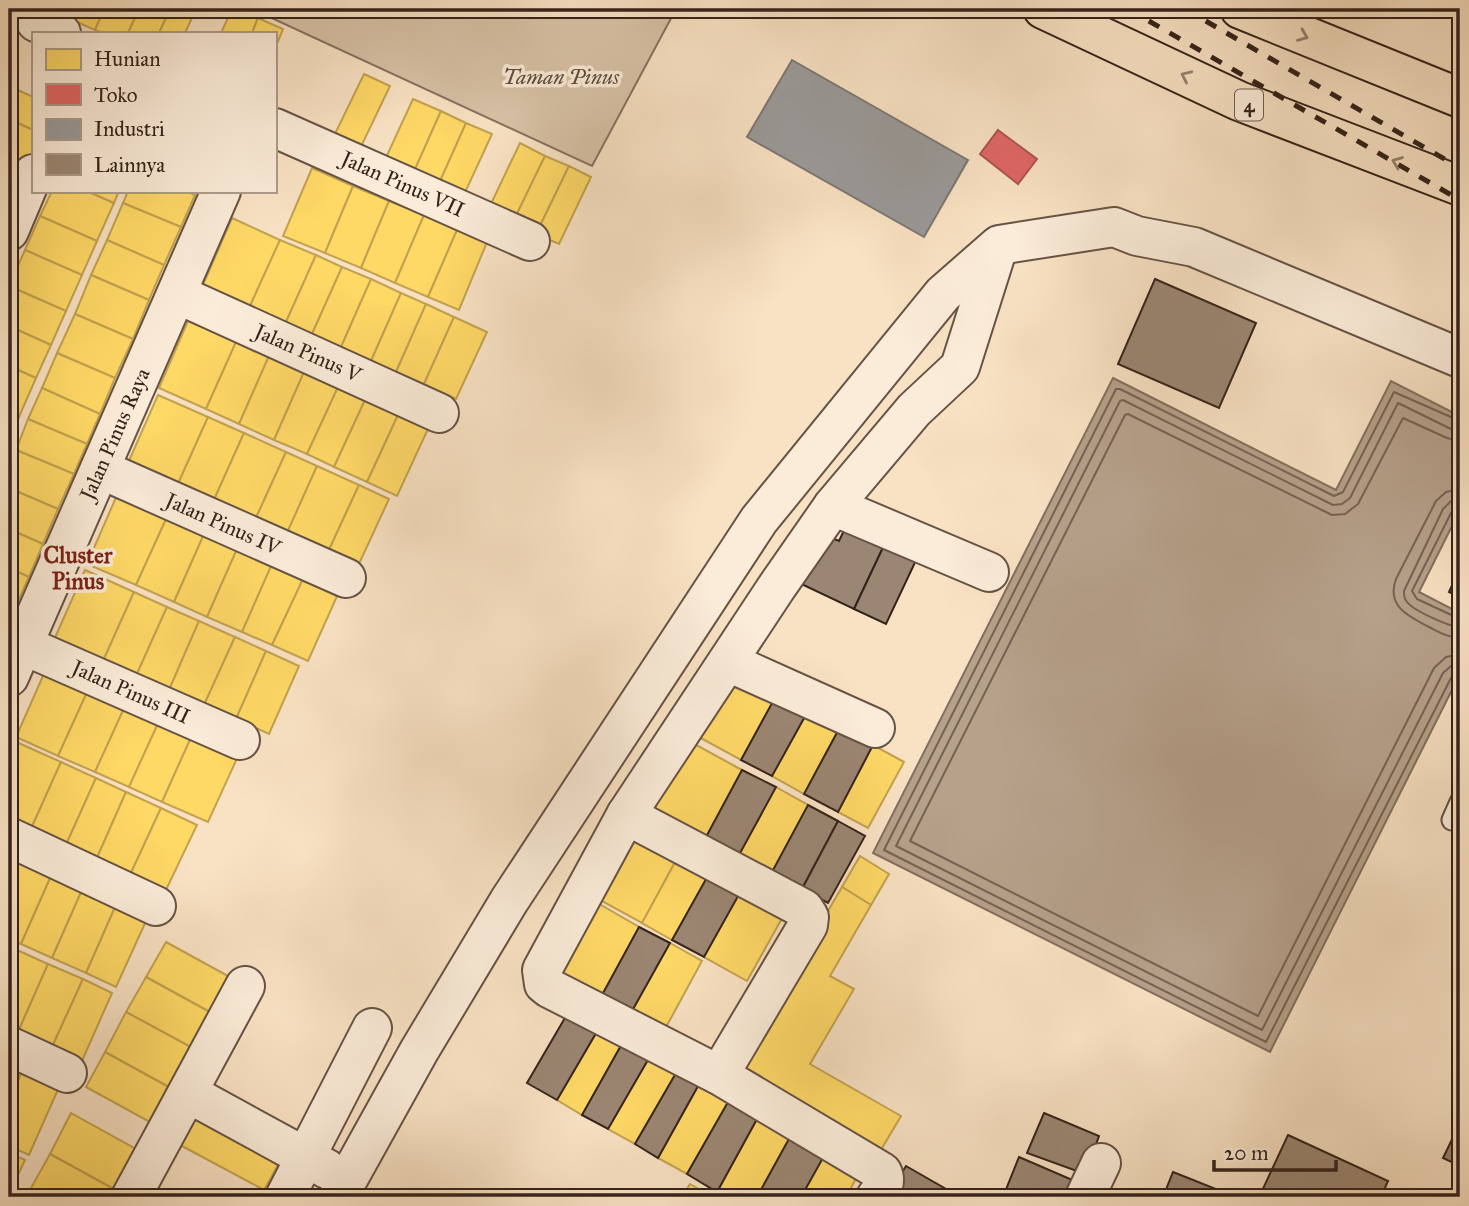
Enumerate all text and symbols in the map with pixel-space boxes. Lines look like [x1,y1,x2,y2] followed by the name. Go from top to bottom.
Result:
[1296,27,1308,41] one-way arrow
[32,32,276,192] legend
[94,46,161,72] text: Hunian
[503,64,620,90] park label: Taman Pinus
[1181,70,1193,84] one-way arrow
[94,82,138,108] text: Toko
[1235,90,1263,120] road number: 4
[94,116,165,142] text: Industri
[335,144,469,223] street label: Jalan Pinus VII
[94,152,165,178] text: Lainnya
[1391,156,1403,170] one-way arrow
[249,317,367,389] street label: Jalan Pinus V
[73,364,156,506] street label: Jalan Pinus Raya
[160,486,286,562] street label: Jalan Pinus IV
[44,541,113,595] district label: Cluster Pinus
[66,654,194,730] street label: Jalan Pinus III
[1214,1129,1336,1173] scale bar
[1224,1140,1269,1166] text: 20 m

